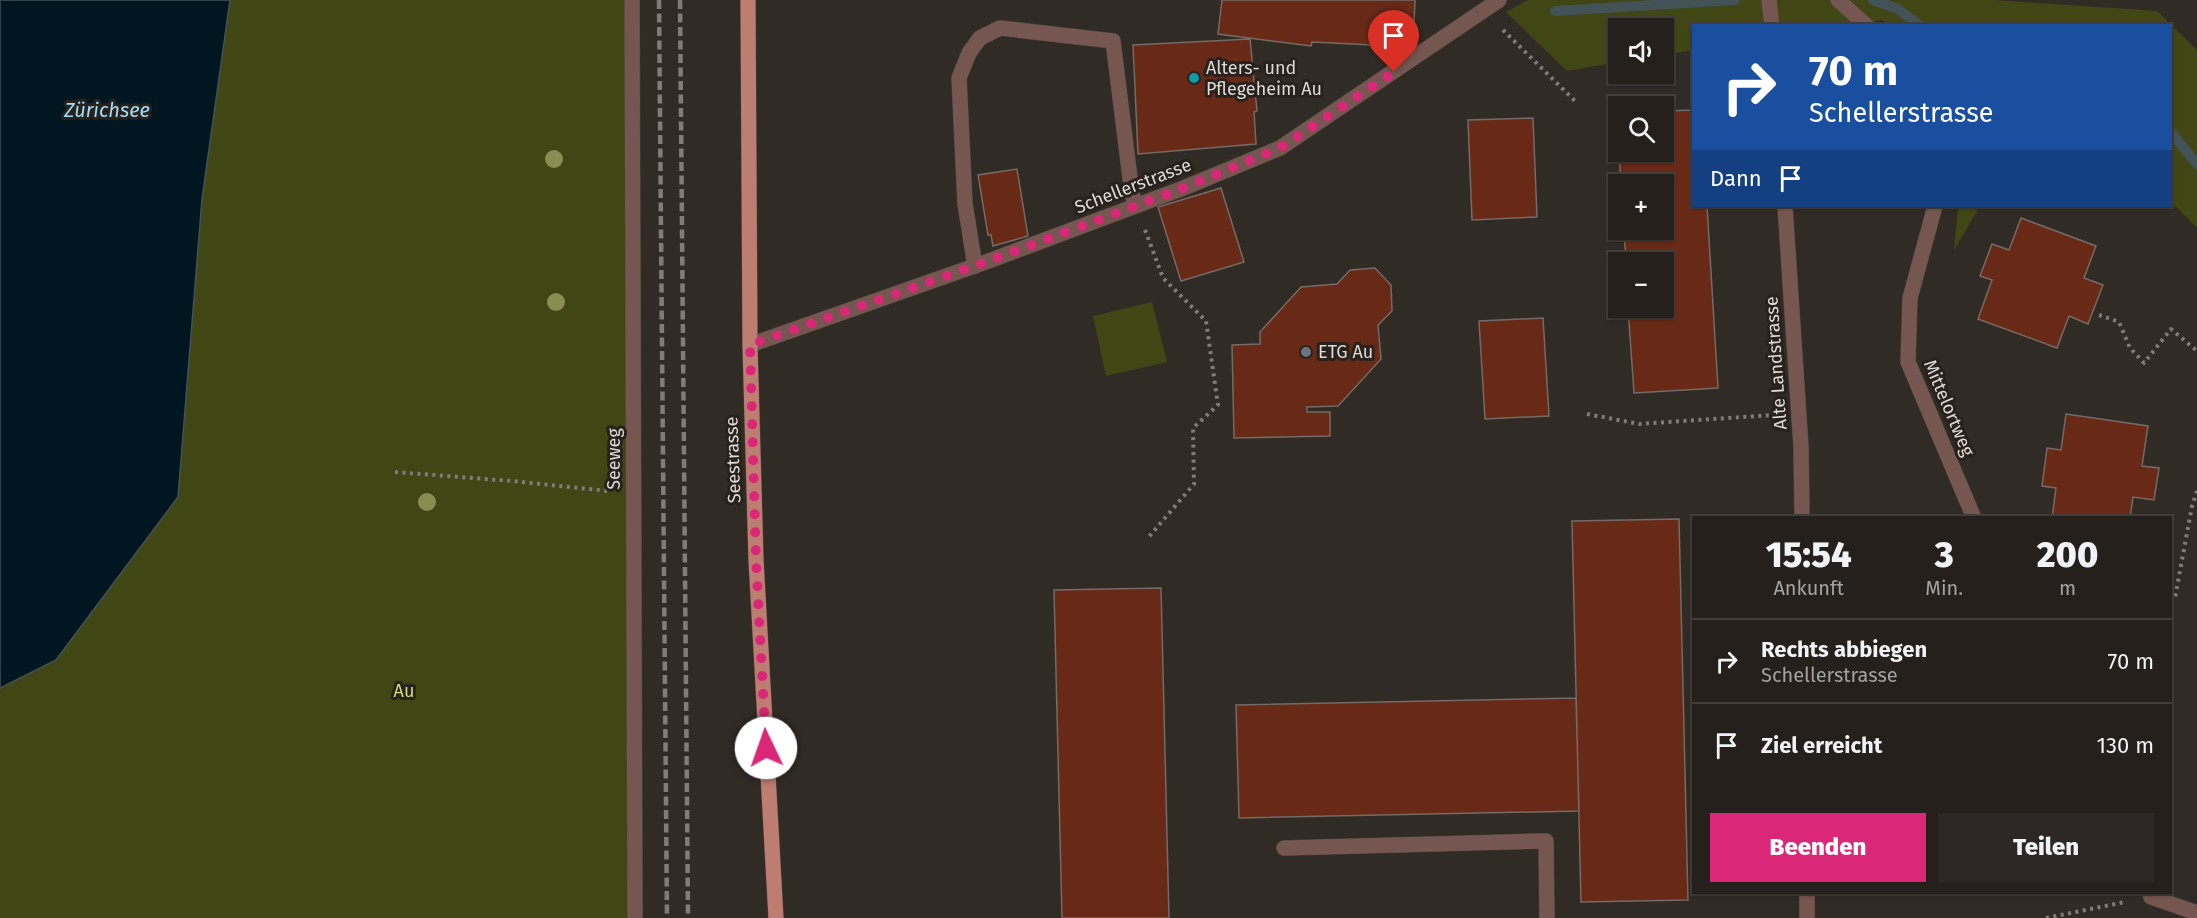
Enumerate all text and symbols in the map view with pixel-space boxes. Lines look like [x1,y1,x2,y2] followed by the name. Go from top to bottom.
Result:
[1368,10,1419,72] pin
[1608,18,1674,318] map controls
[1608,18,1674,84] button: sound
[1377,19,1410,52] icon: arrive
[1809,46,1898,96] text: 70 m
[1710,48,1788,126] icon: right
[1206,57,1322,100] place label: Alters- und Pflegeheim Au
[1187,71,1201,85] marker: Alters- und Pflegeheim Au
[1608,96,1674,162] button: search
[1809,97,1994,129] text: Schellerstrasse
[63,98,150,122] water label: Zürichsee
[1072,154,1194,218] street label: Schellerstrasse
[1774,162,1807,195] icon: arrive
[1710,165,1762,192] text: Dann
[1608,174,1674,240] button: +
[1608,252,1674,318] button: −
[1760,296,1792,430] street label: Alte Landstrasse
[1318,341,1373,363] place label: ETG Au
[1299,345,1313,359] marker: ETG Au
[1919,356,1979,460] street label: Mittelortweg
[720,416,746,504] street label: Seestrasse
[603,428,625,490] street label: Seeweg
[1766,533,1852,577] text: 15:54
[1935,533,1954,577] text: 3
[2037,533,2098,577] text: 200
[1773,576,1844,600] text: Ankunft
[1925,576,1963,600] text: Min.
[2059,576,2076,600] text: m
[1761,636,1927,663] text: Rechts abbiegen
[1710,645,1743,678] icon: right
[2108,648,2154,675] text: 70 m
[1761,663,1898,687] text: Schellerstrasse
[394,680,414,702] park label: Au
[734,716,798,780] position arrow
[1710,729,1743,762] icon: arrive
[1761,732,1882,759] text: Ziel erreicht
[2097,732,2154,759] text: 130 m
[1710,813,1926,882] button: Beenden
[1938,813,2154,882] button: Teilen

